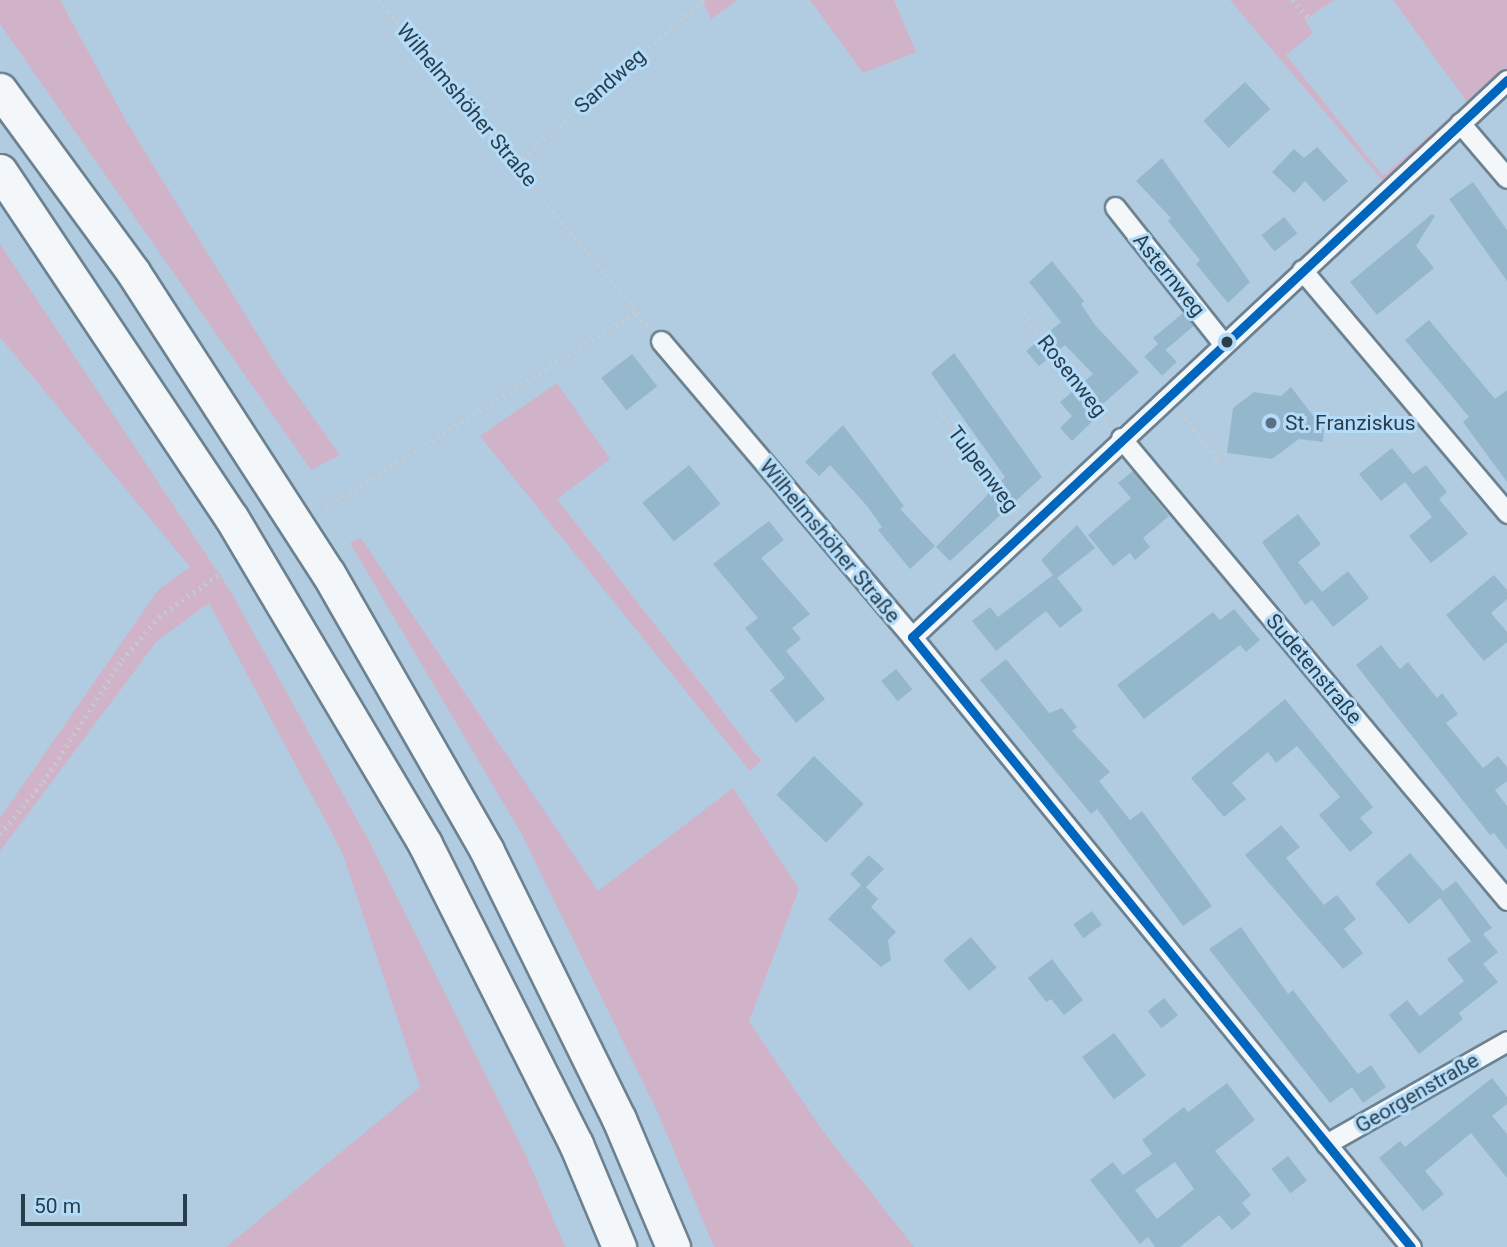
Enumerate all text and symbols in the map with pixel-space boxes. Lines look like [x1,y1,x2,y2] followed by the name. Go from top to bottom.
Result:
[391,18,543,192] street label: Wilhelmshöher Straße
[569,43,651,119] street label: Sandweg
[1128,228,1210,322] street label: Asternweg
[1032,330,1112,422] street label: Rosenweg
[1220,335,1234,349] unlabelled marker
[1285,410,1416,436] place label: St. Franziskus
[1263,415,1279,431] marker: St. Franziskus
[942,421,1024,517] street label: Tulpenweg
[754,454,906,628] street label: Wilhelmshöher Straße
[1261,609,1367,729] street label: Sudetenstraße
[1351,1048,1483,1138] street label: Georgenstraße
[24,1180,191,1224] scale bar
[34,1194,81,1218] text: 50 m

